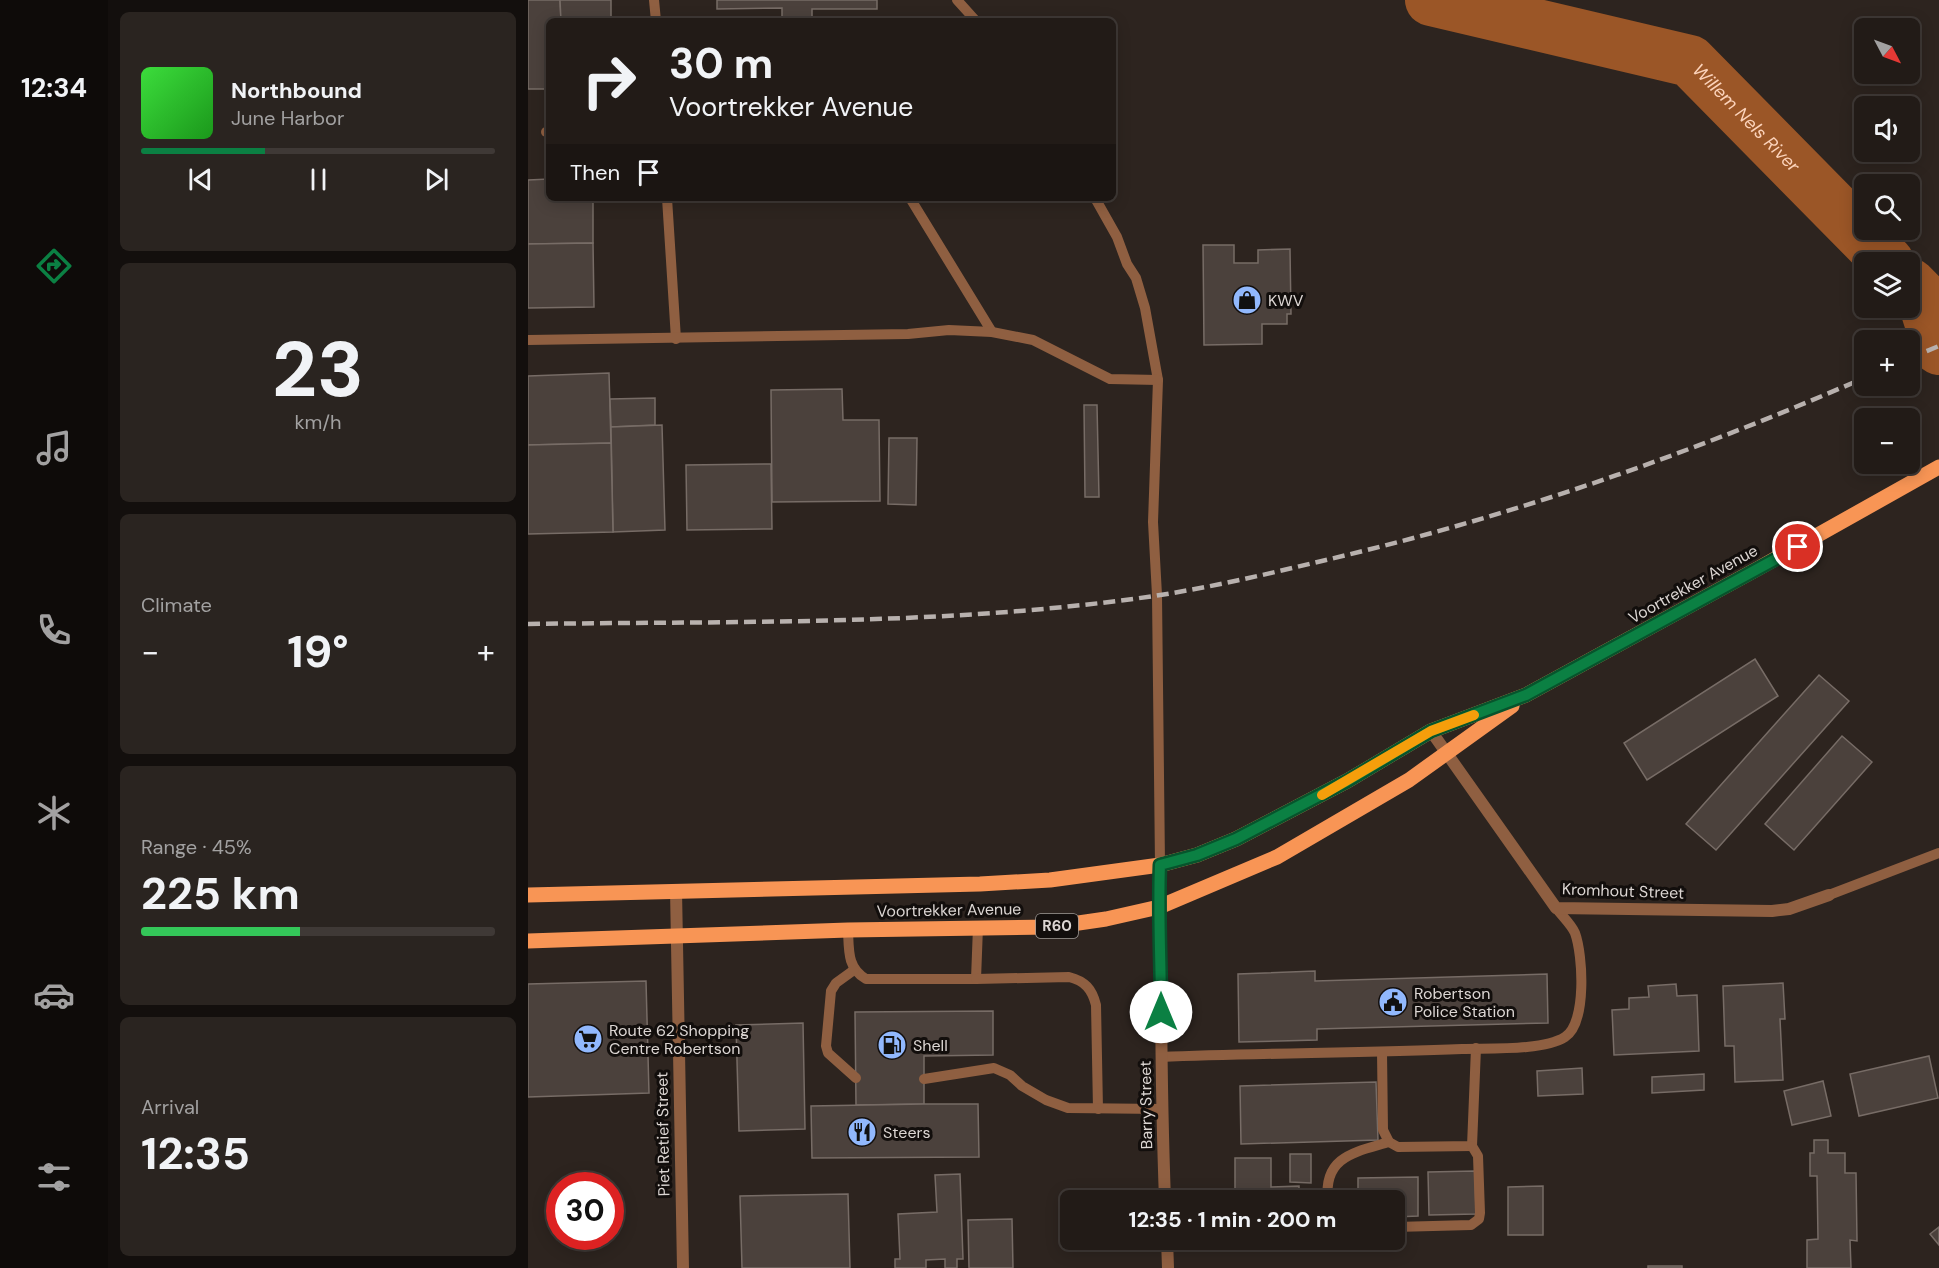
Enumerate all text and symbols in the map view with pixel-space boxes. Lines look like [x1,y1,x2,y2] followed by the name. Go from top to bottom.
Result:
[1854,18,1920,84] north arrow
[1854,18,1920,474] map controls
[669,36,773,91] text: 30 m
[570,42,648,120] icon: right
[1687,58,1806,178] water label: Willem Nels River
[21,70,87,105] text: 12:34
[231,76,362,105] text: Northbound
[669,89,913,124] text: Voortrekker Avenue
[1854,96,1920,162] button: sound
[231,105,344,131] text: June Harbor
[632,156,665,189] icon: arrive
[570,158,620,187] text: Then
[184,163,217,196] icon: previous
[302,163,335,196] icon: pause
[420,163,453,196] icon: next
[1854,174,1920,240] button: search
[33,245,75,287] icon: directions
[1854,252,1920,318] button: layers
[1231,284,1263,316] shop icon: KWV
[1268,290,1304,311] place label: KWV
[272,319,364,420] text: 23
[1854,330,1920,396] button: +
[1854,408,1920,474] button: −
[294,409,342,435] text: km/h
[33,427,75,469] icon: music
[1772,521,1823,572] pin
[1781,530,1814,563] icon: arrive
[1625,540,1761,628] street label: Voortrekker Avenue
[141,592,212,618] text: Climate
[33,609,75,651] icon: phone
[287,622,349,681] text: 19°
[141,630,159,673] text: −
[477,630,495,673] text: +
[33,792,75,834] icon: climate
[141,834,252,860] text: Range · 45%
[141,864,300,923] text: 225 km
[1561,878,1685,904] street label: Kromhout Street
[876,898,1022,922] street label: Voortrekker Avenue
[1036,914,1078,938] road number: R60
[33,974,75,1016] icon: car
[1129,980,1193,1044] position arrow
[1414,983,1515,1022] place label: Robertson Police Station
[1377,986,1409,1018] public building icon: Robertson Police Station
[609,1020,749,1059] place label: Route 62 Shopping Centre Robertson
[572,1023,604,1055] supermarket icon: Route 62 Shopping Centre Robertson
[876,1029,908,1061] fuel station icon: Shell
[913,1035,948,1056] place label: Shell
[1135,1060,1157,1150] street label: Barry Street
[651,1072,675,1196] street label: Piet Retief Street
[141,1094,199,1120] text: Arrival
[846,1116,878,1148] restaurant icon: Steers
[883,1122,930,1143] place label: Steers
[141,1124,250,1183] text: 12:35
[33,1156,75,1198] icon: filters
[546,1172,624,1250] speed limit sign: 30
[1129,1205,1336,1234] text: 12:35 · 1 min · 200 m

